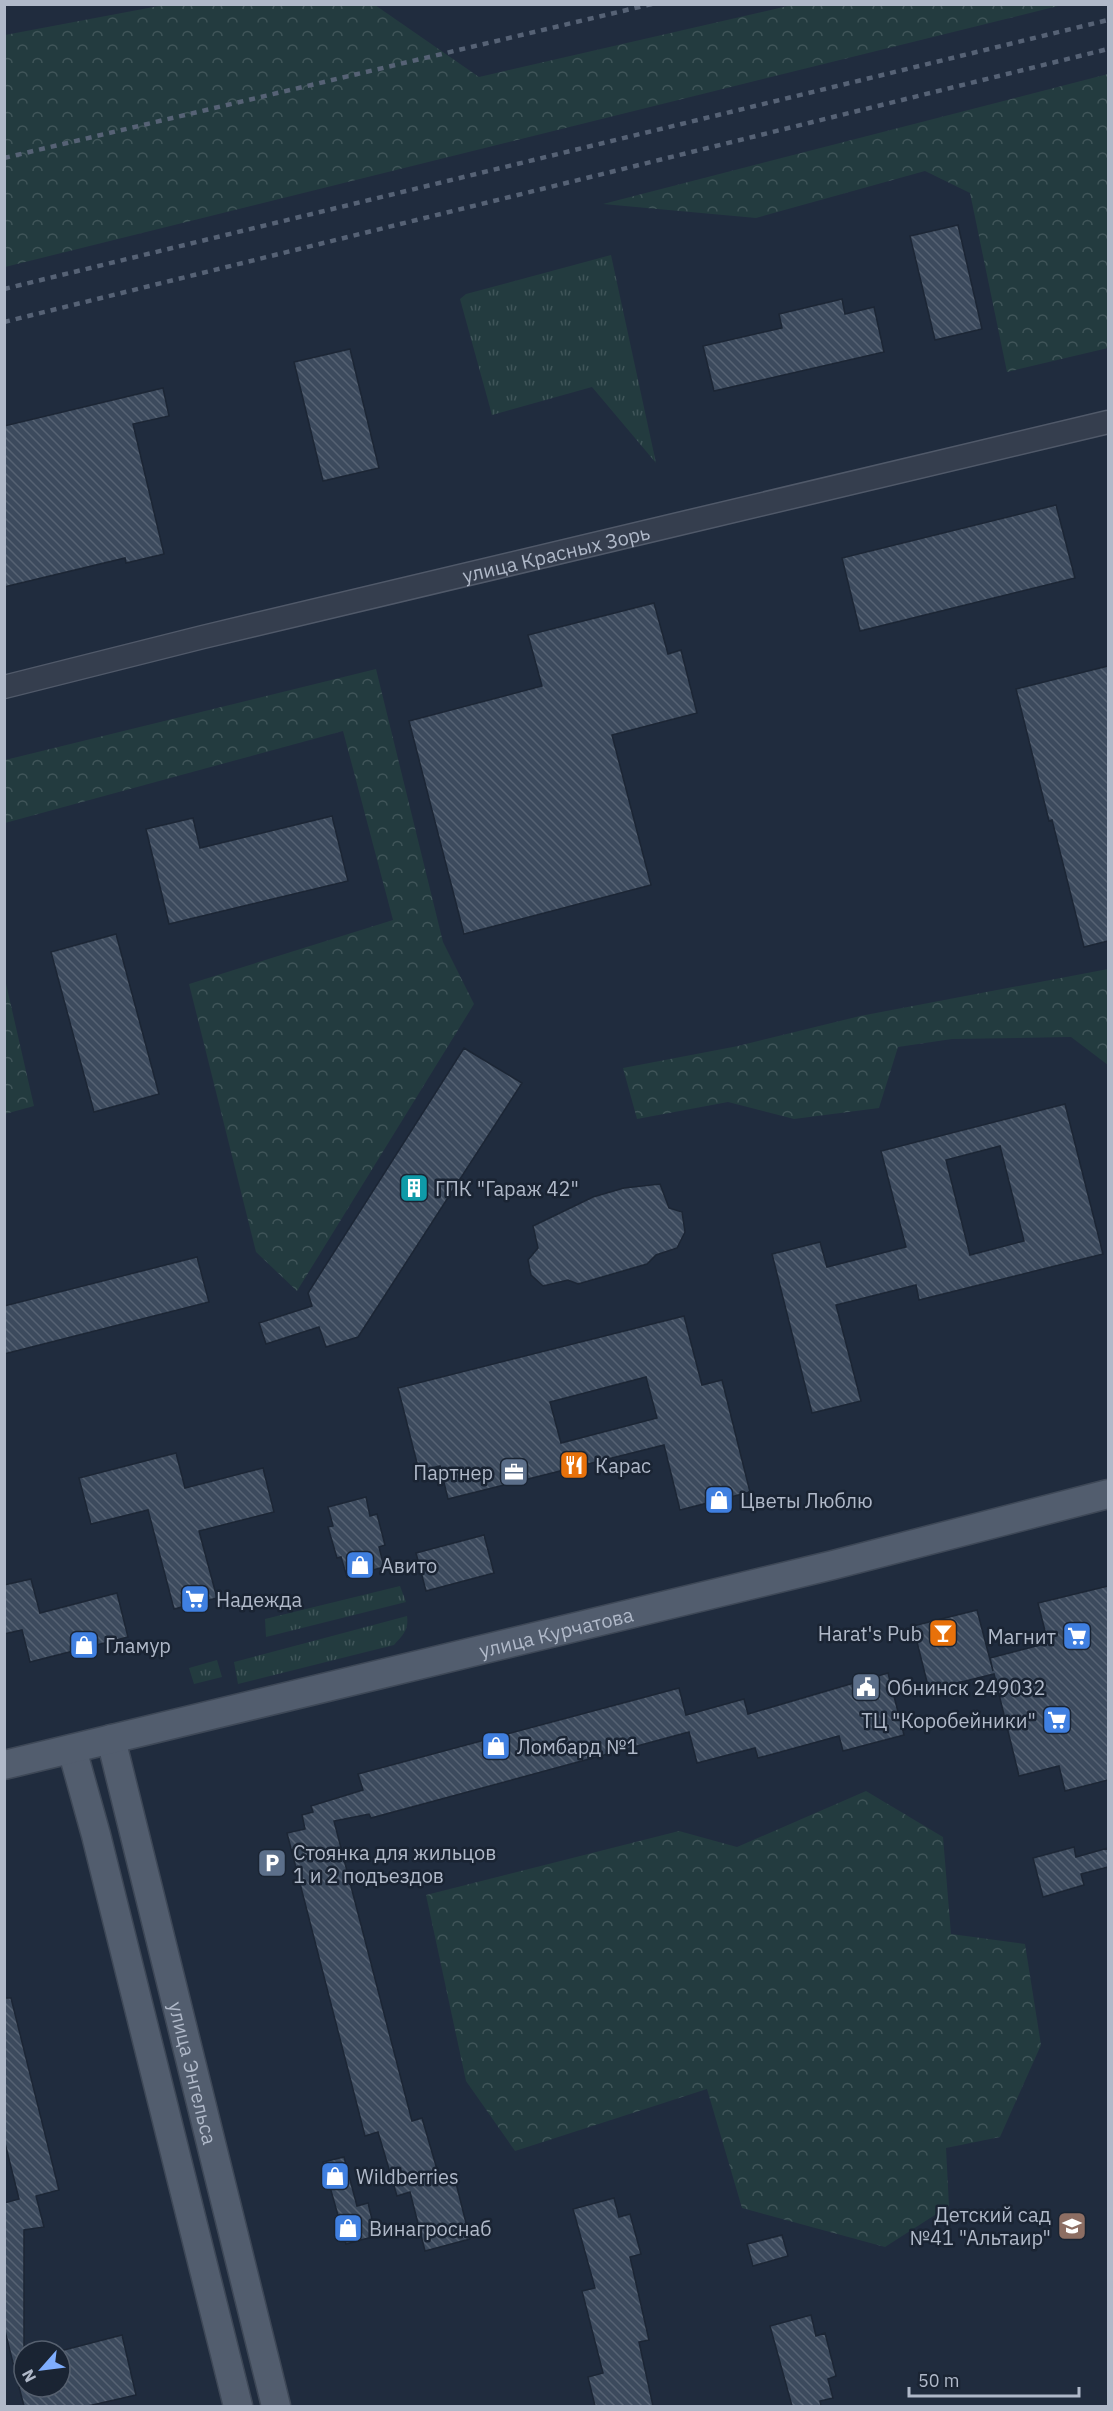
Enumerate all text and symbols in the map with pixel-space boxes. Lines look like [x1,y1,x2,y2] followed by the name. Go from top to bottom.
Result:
[459,518,653,588] street label: улица Красных Зорь
[398,1172,430,1204] building icon: ГПК "Гараж 42"
[435,1175,579,1202] place label: ГПК "Гараж 42"
[558,1449,590,1481] restaurant icon: Карас
[595,1452,651,1479] place label: Карас
[498,1456,530,1488] office icon: Партнер
[413,1459,493,1486] place label: Партнер
[703,1484,735,1516] shop icon: Цветы Люблю
[740,1487,873,1514] place label: Цветы Люблю
[344,1549,376,1581] shop icon: Авито
[381,1552,437,1579] place label: Авито
[179,1583,211,1615] supermarket icon: Надежда
[216,1586,303,1613] place label: Надежда
[476,1600,636,1663] street label: улица Курчатова
[927,1617,959,1649] bar icon: Harat's Pub
[818,1620,922,1647] place label: Harat's Pub
[1061,1620,1093,1652] supermarket icon: Магнит
[987,1623,1057,1650] place label: Магнит
[68,1629,100,1661] shop icon: Гламур
[105,1632,171,1659] place label: Гламур
[850,1671,882,1703] public building icon: Обнинск 249032
[887,1674,1046,1701] place label: Обнинск 249032
[1041,1704,1073,1736] supermarket icon: ТЦ "Коробейники"
[861,1707,1036,1734] place label: ТЦ "Коробейники"
[480,1730,512,1762] shop icon: Ломбард №1
[517,1733,639,1760] place label: Ломбард №1
[293,1839,496,1889] place label: Стоянка для жильцов 1 и 2 подъездов
[256,1847,288,1879] parking icon: Стоянка для жильцов 1 и 2 подъездов
[163,1999,224,2148] street label: улица Энгельса
[319,2160,351,2192] shop icon: Wildberries
[356,2163,459,2190] place label: Wildberries
[910,2201,1051,2251] place label: Детский сад №41 "Альтаир"
[1056,2210,1088,2242] school or university icon: Детский сад №41 "Альтаир"
[332,2212,364,2244] shop icon: Винагроснаб
[369,2215,492,2242] place label: Винагроснаб
[12,2339,72,2399] north arrow
[909,2360,1078,2398] scale bar
[17,2366,40,2386] text: N
[918,2369,960,2392] text: 50 m

